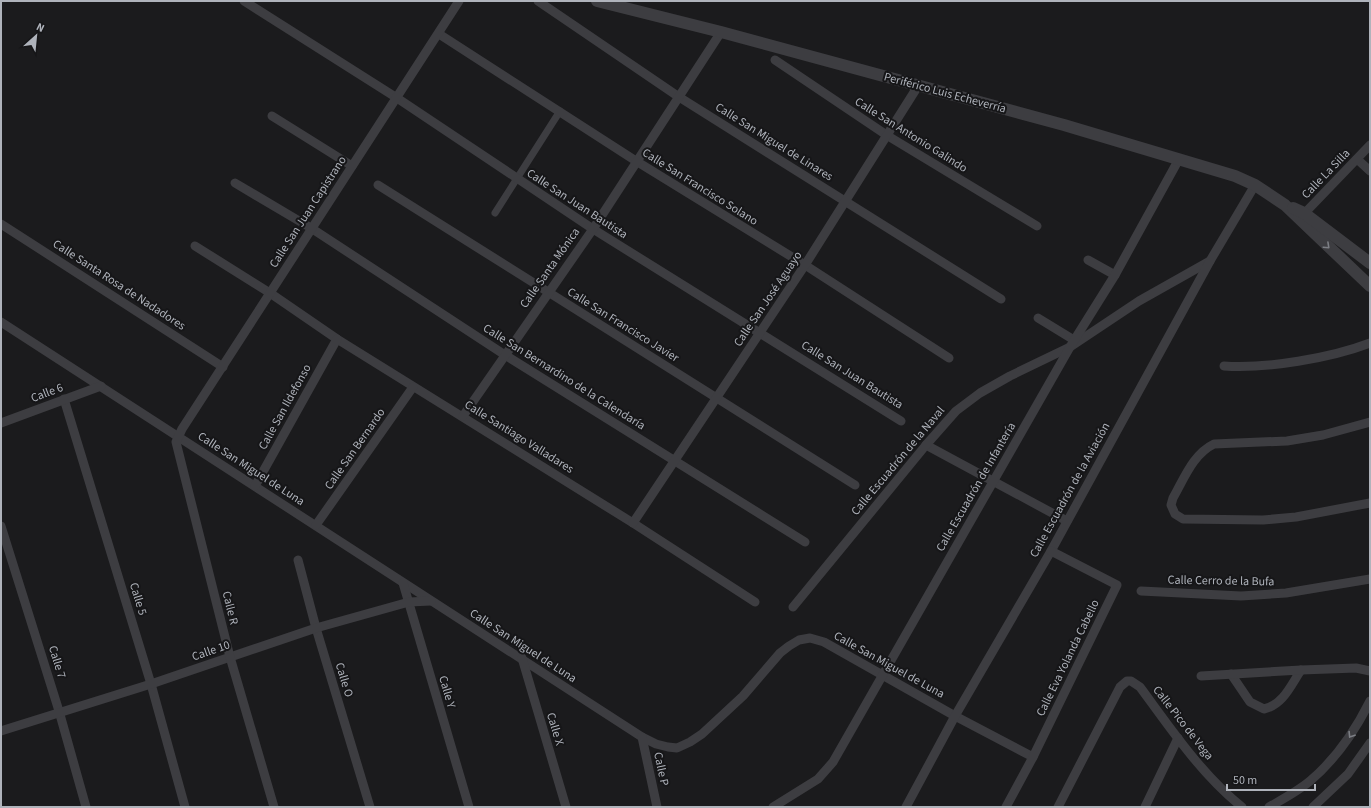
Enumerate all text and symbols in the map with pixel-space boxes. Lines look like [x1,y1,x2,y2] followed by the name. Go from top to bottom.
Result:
[16,16,56,56] north arrow
[34,19,47,36] text: N
[882,69,1008,117] street label: Periférico Luis Echeverría
[851,93,971,177] street label: Calle San Antonio Galindo
[712,99,836,185] street label: Calle San Miguel de Linares
[639,144,761,230] street label: Calle San Francisco Solano
[1298,145,1354,203] street label: Calle La Silla
[265,153,351,271] street label: Calle San Juan Capistrano
[523,165,631,243] street label: Calle San Juan Bautista
[516,224,584,312] street label: Calle Santa Mónica
[49,236,189,334] street label: Calle Santa Rosa de Nadadores
[1322,241,1330,248] one-way arrow
[730,248,806,350] street label: Calle San José Aguayo
[564,284,683,367] street label: Calle San Francisco Javier
[480,320,648,434] street label: Calle San Bernardino de la Calendaría
[798,337,906,413] street label: Calle San Juan Bautista
[254,361,316,453] street label: Calle San Ildefonso
[28,379,66,407] street label: Calle 6
[461,396,577,478] street label: Calle Santiago Valladares
[847,403,949,519] street label: Calle Escuadrón de la Naval
[321,405,389,493] street label: Calle San Bernardo
[932,419,1020,555] street label: Calle Escuadrón de Infantería
[1026,419,1114,561] street label: Calle Escuadrón de la Aviación
[194,428,308,510] street label: Calle San Miguel de Luna
[1168,572,1274,590] street label: Calle Cerro de la Bufa
[125,581,151,617] street label: Calle 5
[218,589,242,627] street label: Calle R
[1032,597,1104,719] street label: Calle Eva Yolanda Cabello
[466,605,580,687] street label: Calle San Miguel de Luna
[831,627,947,703] street label: Calle San Miguel de Luna
[190,637,232,665] street label: Calle 10
[44,644,70,680] street label: Calle 7
[331,661,357,699] street label: Calle O
[434,674,460,711] street label: Calle Y
[1149,682,1217,764] street label: Calle Pico de Vega
[542,710,568,748] street label: Calle X
[1349,730,1356,737] one-way arrow
[649,751,673,788] street label: Calle P
[1227,766,1315,792] scale bar
[1233,772,1257,789] text: 50 m

